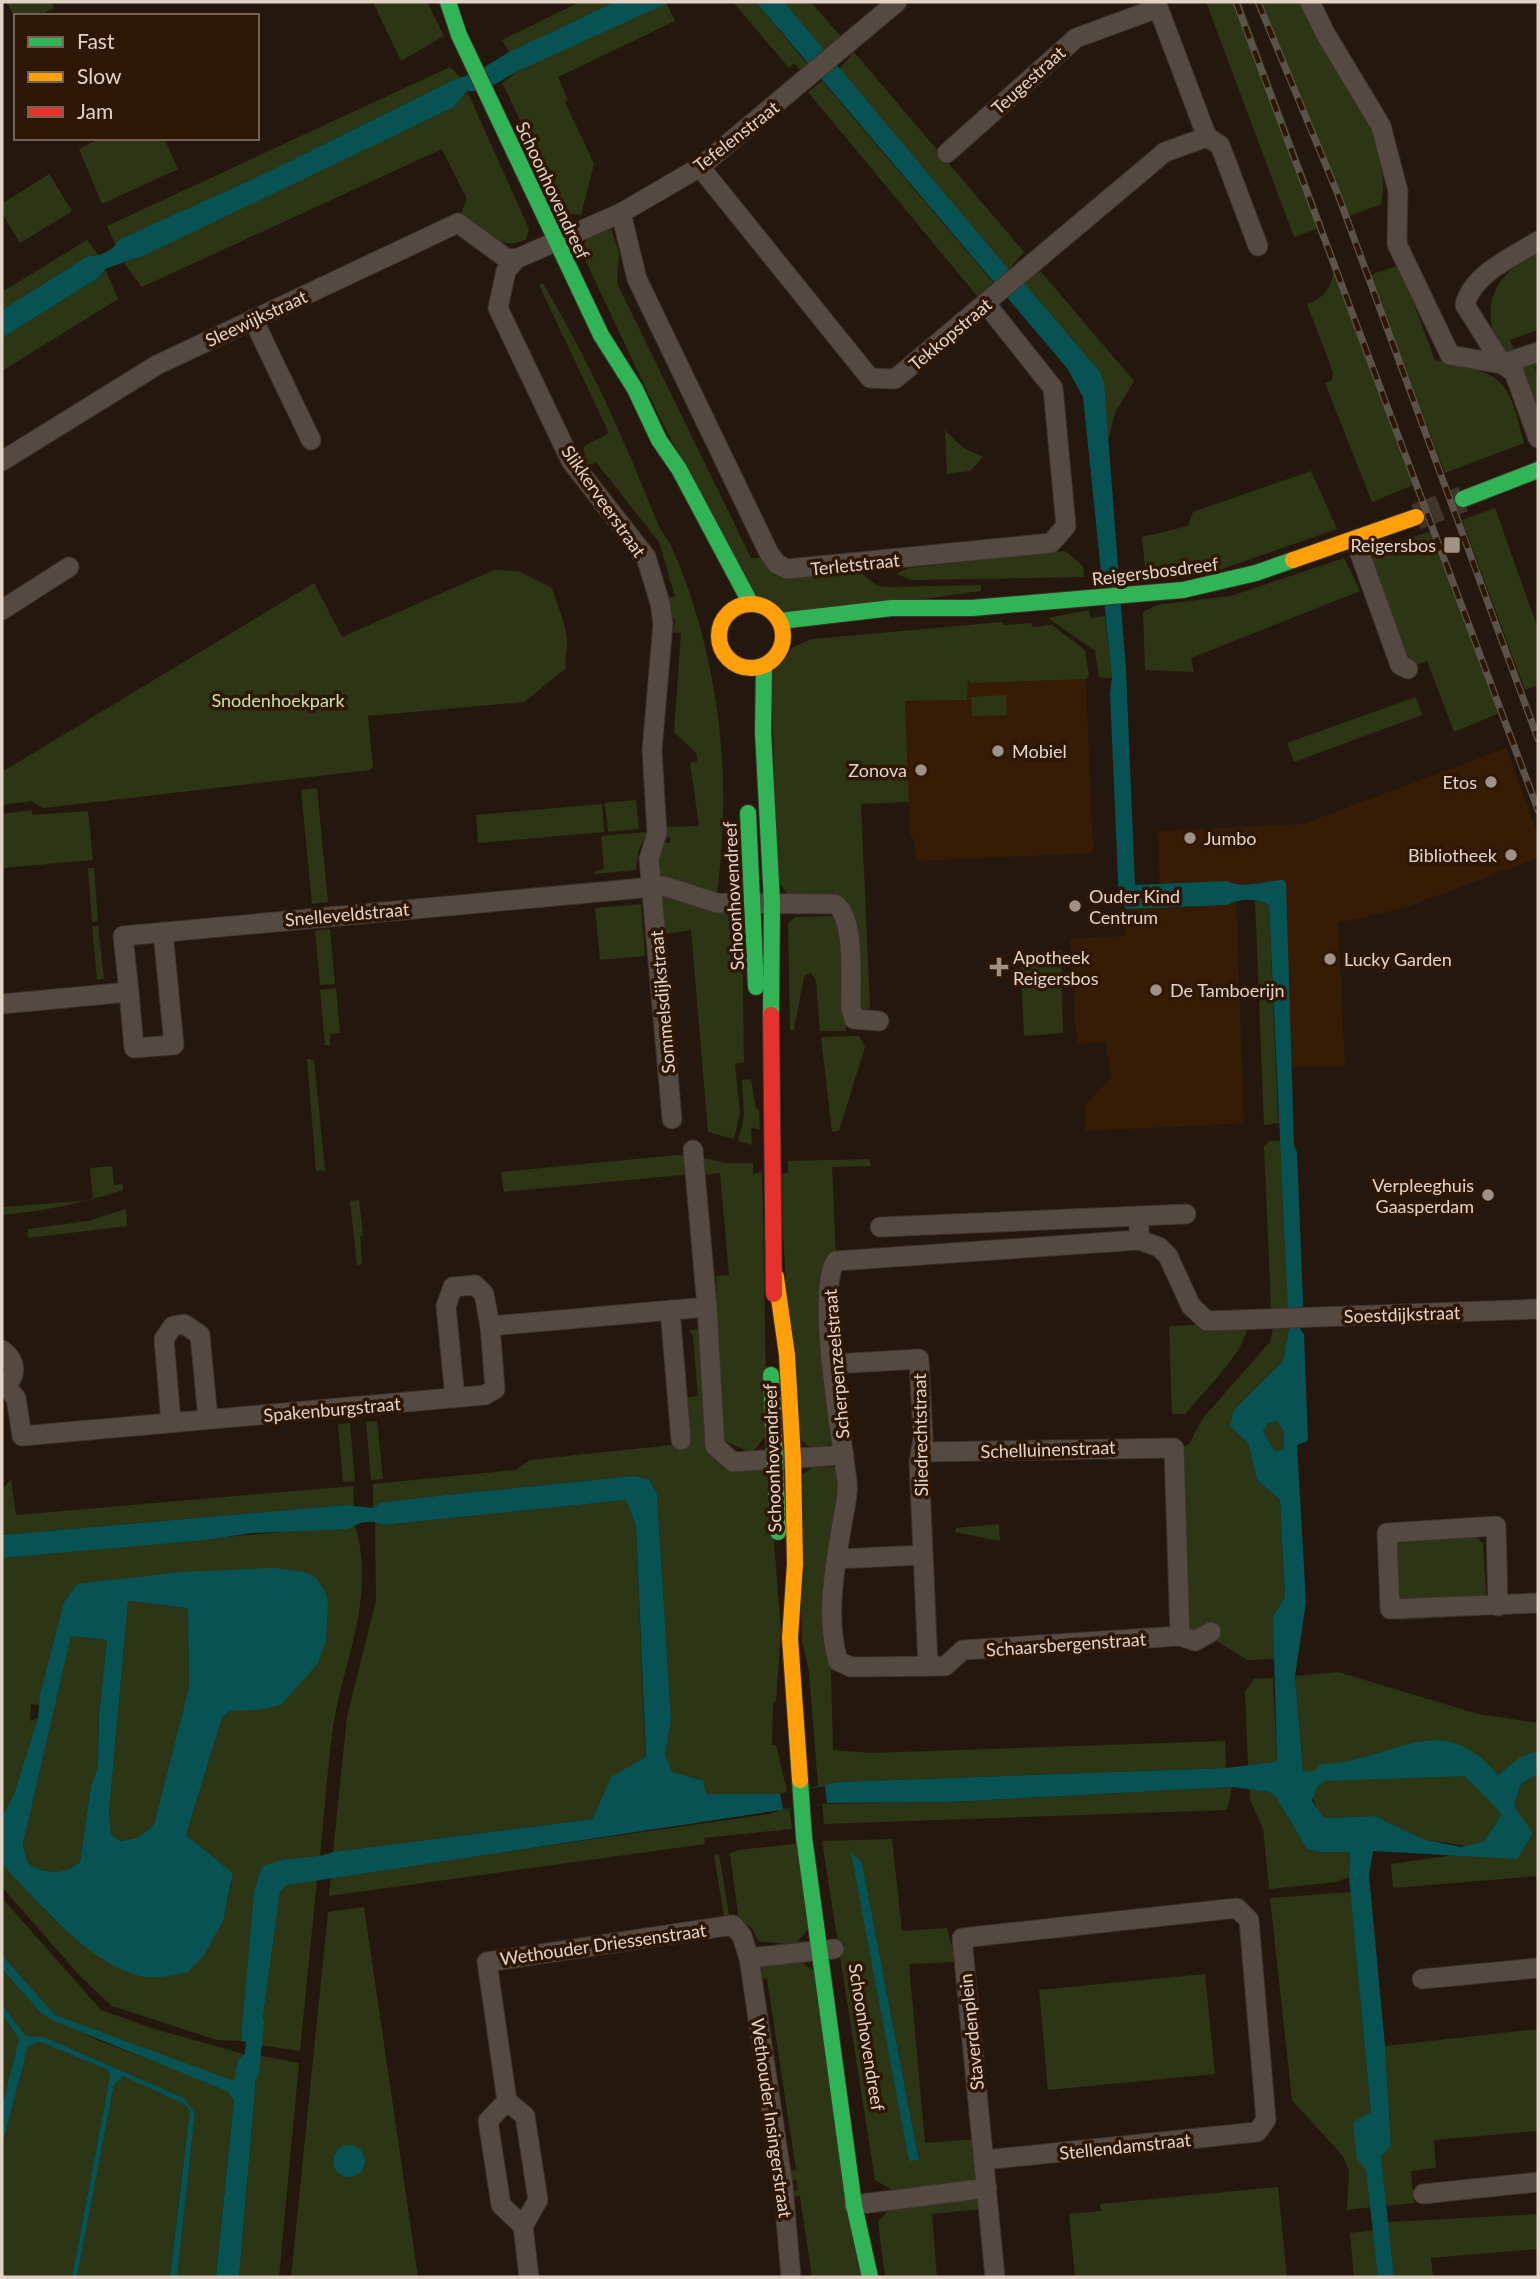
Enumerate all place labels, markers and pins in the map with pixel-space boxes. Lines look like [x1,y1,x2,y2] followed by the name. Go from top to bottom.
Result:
[1350,534,1436,556] place label: Reigersbos
[1442,535,1462,555] marker: Reigersbos
[1012,740,1067,762] place label: Mobiel
[990,743,1006,759] marker: Mobiel
[848,759,907,781] place label: Zonova
[913,762,929,778] marker: Zonova
[1443,771,1477,793] place label: Etos
[1483,774,1499,790] marker: Etos
[1204,827,1256,849] place label: Jumbo
[1182,830,1198,846] marker: Jumbo
[1408,844,1498,866] place label: Bibliotheek
[1503,847,1519,863] marker: Bibliotheek
[1089,885,1180,928] place label: Ouder Kind Centrum
[1067,898,1083,914] marker: Ouder Kind Centrum
[1013,946,1099,989] place label: Apotheek Reigersbos
[1344,948,1452,970] place label: Lucky Garden
[1322,951,1338,967] marker: Lucky Garden
[991,959,1007,975] marker: Apotheek Reigersbos
[1170,979,1285,1001] place label: De Tamboerijn
[1148,982,1164,998] marker: De Tamboerijn
[1372,1174,1474,1217] place label: Verpleeghuis Gaasperdam
[1480,1187,1496,1203] marker: Verpleeghuis Gaasperdam

